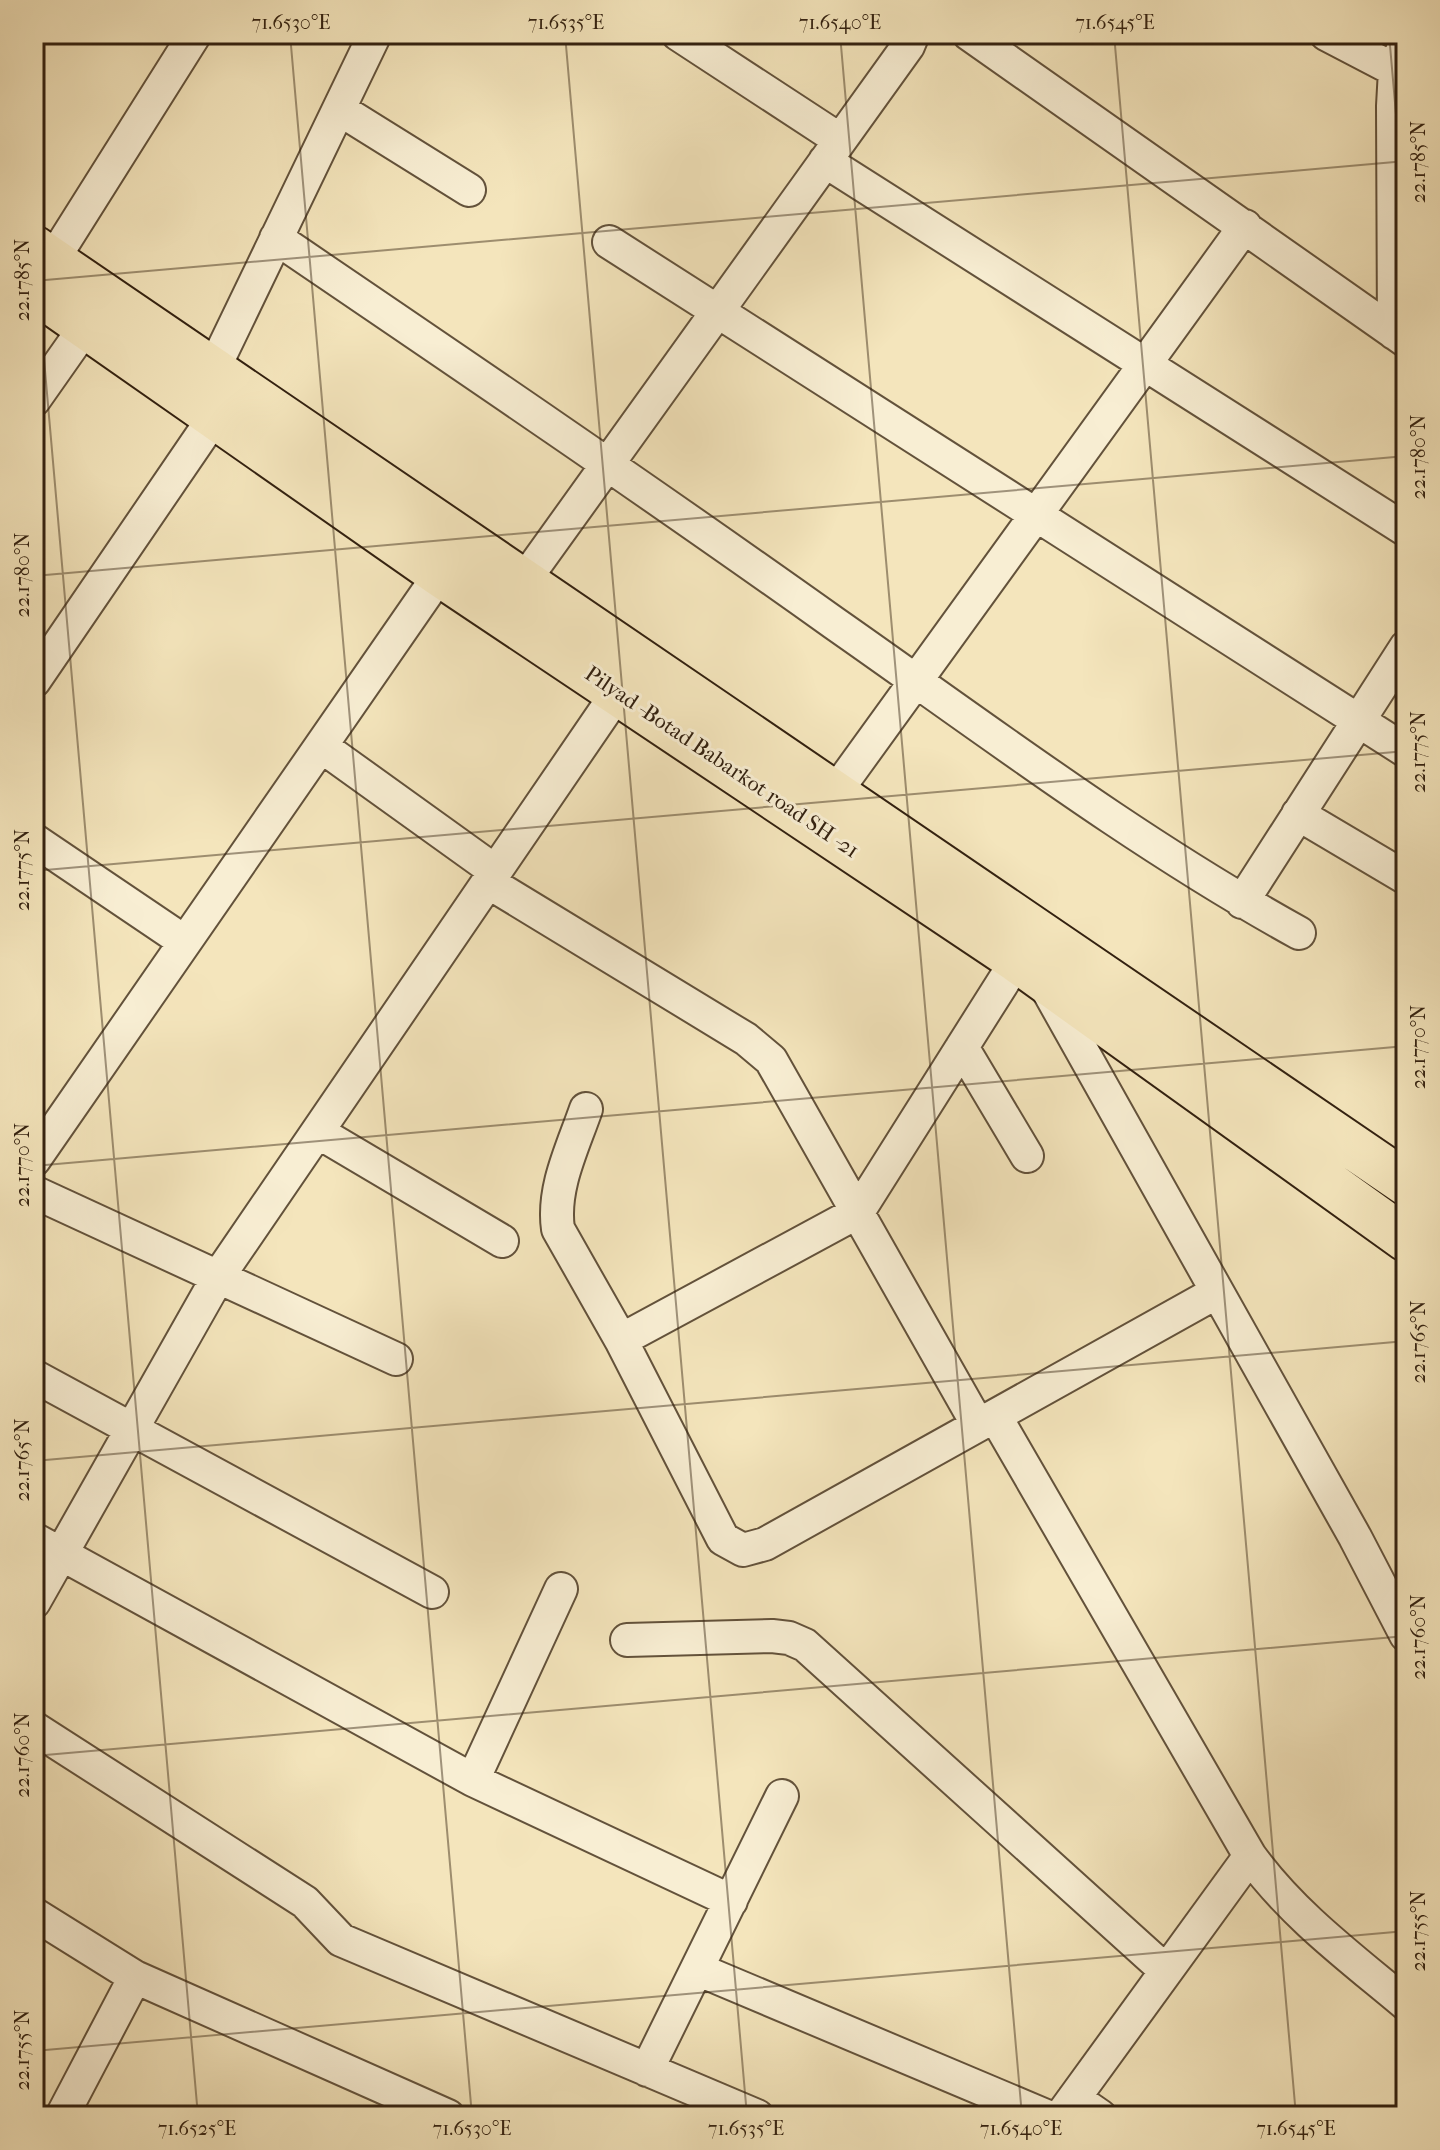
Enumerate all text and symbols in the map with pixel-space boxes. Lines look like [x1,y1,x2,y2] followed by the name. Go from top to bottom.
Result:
[252,11,330,34] text: 71.6530°E
[528,11,604,34] text: 71.6535°E
[799,11,881,34] text: 71.6540°E
[1075,11,1155,34] text: 71.6545°E
[1407,121,1430,203] text: 22.1785°N
[11,239,34,321] text: 22.1785°N
[1407,415,1430,499] text: 22.1780°N
[11,533,34,617] text: 22.1780°N
[580,660,864,864] street label: Pilyad -Botad Babarkot road SH -21
[1407,711,1430,793] text: 22.1775°N
[11,829,34,911] text: 22.1775°N
[1407,1005,1430,1089] text: 22.1770°N
[11,1123,34,1207] text: 22.1770°N
[1407,1300,1430,1384] text: 22.1765°N
[11,1418,34,1502] text: 22.1765°N
[1407,1594,1430,1680] text: 22.1760°N
[11,1712,34,1798] text: 22.1760°N
[1407,1891,1430,1971] text: 22.1755°N
[11,2010,34,2090] text: 22.1755°N
[158,2117,236,2140] text: 71.6525°E
[433,2117,511,2140] text: 71.6530°E
[708,2117,784,2140] text: 71.6535°E
[980,2117,1062,2140] text: 71.6540°E
[1256,2117,1336,2140] text: 71.6545°E

